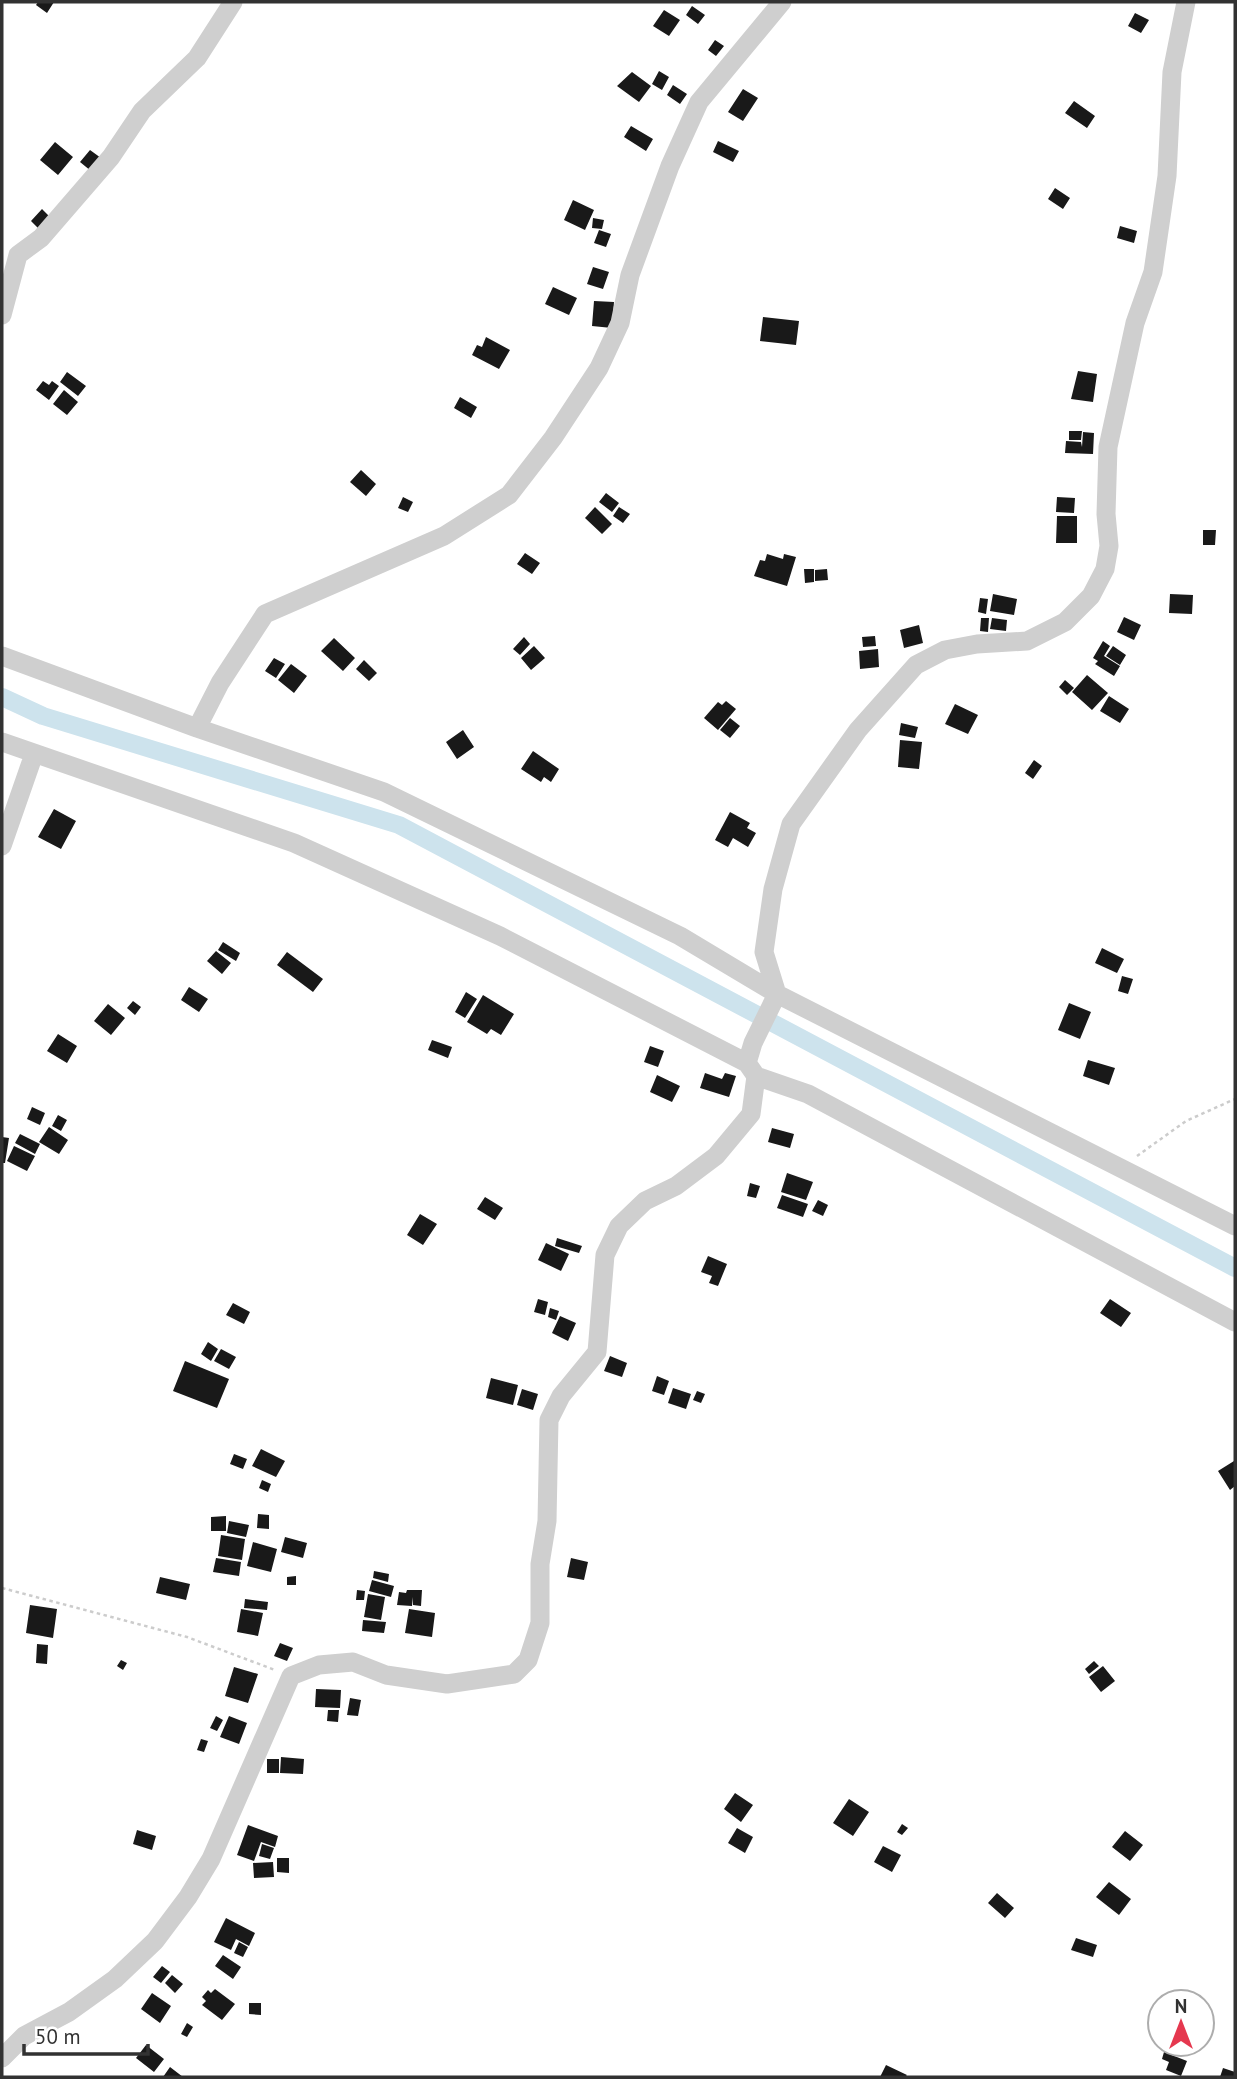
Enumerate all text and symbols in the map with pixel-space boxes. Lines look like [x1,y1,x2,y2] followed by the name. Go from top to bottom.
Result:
[1146,1988,1216,2058] north arrow
[1175,1994,1187,2018] text: N
[24,2012,149,2056] scale bar
[35,2023,81,2050] text: 50 m

